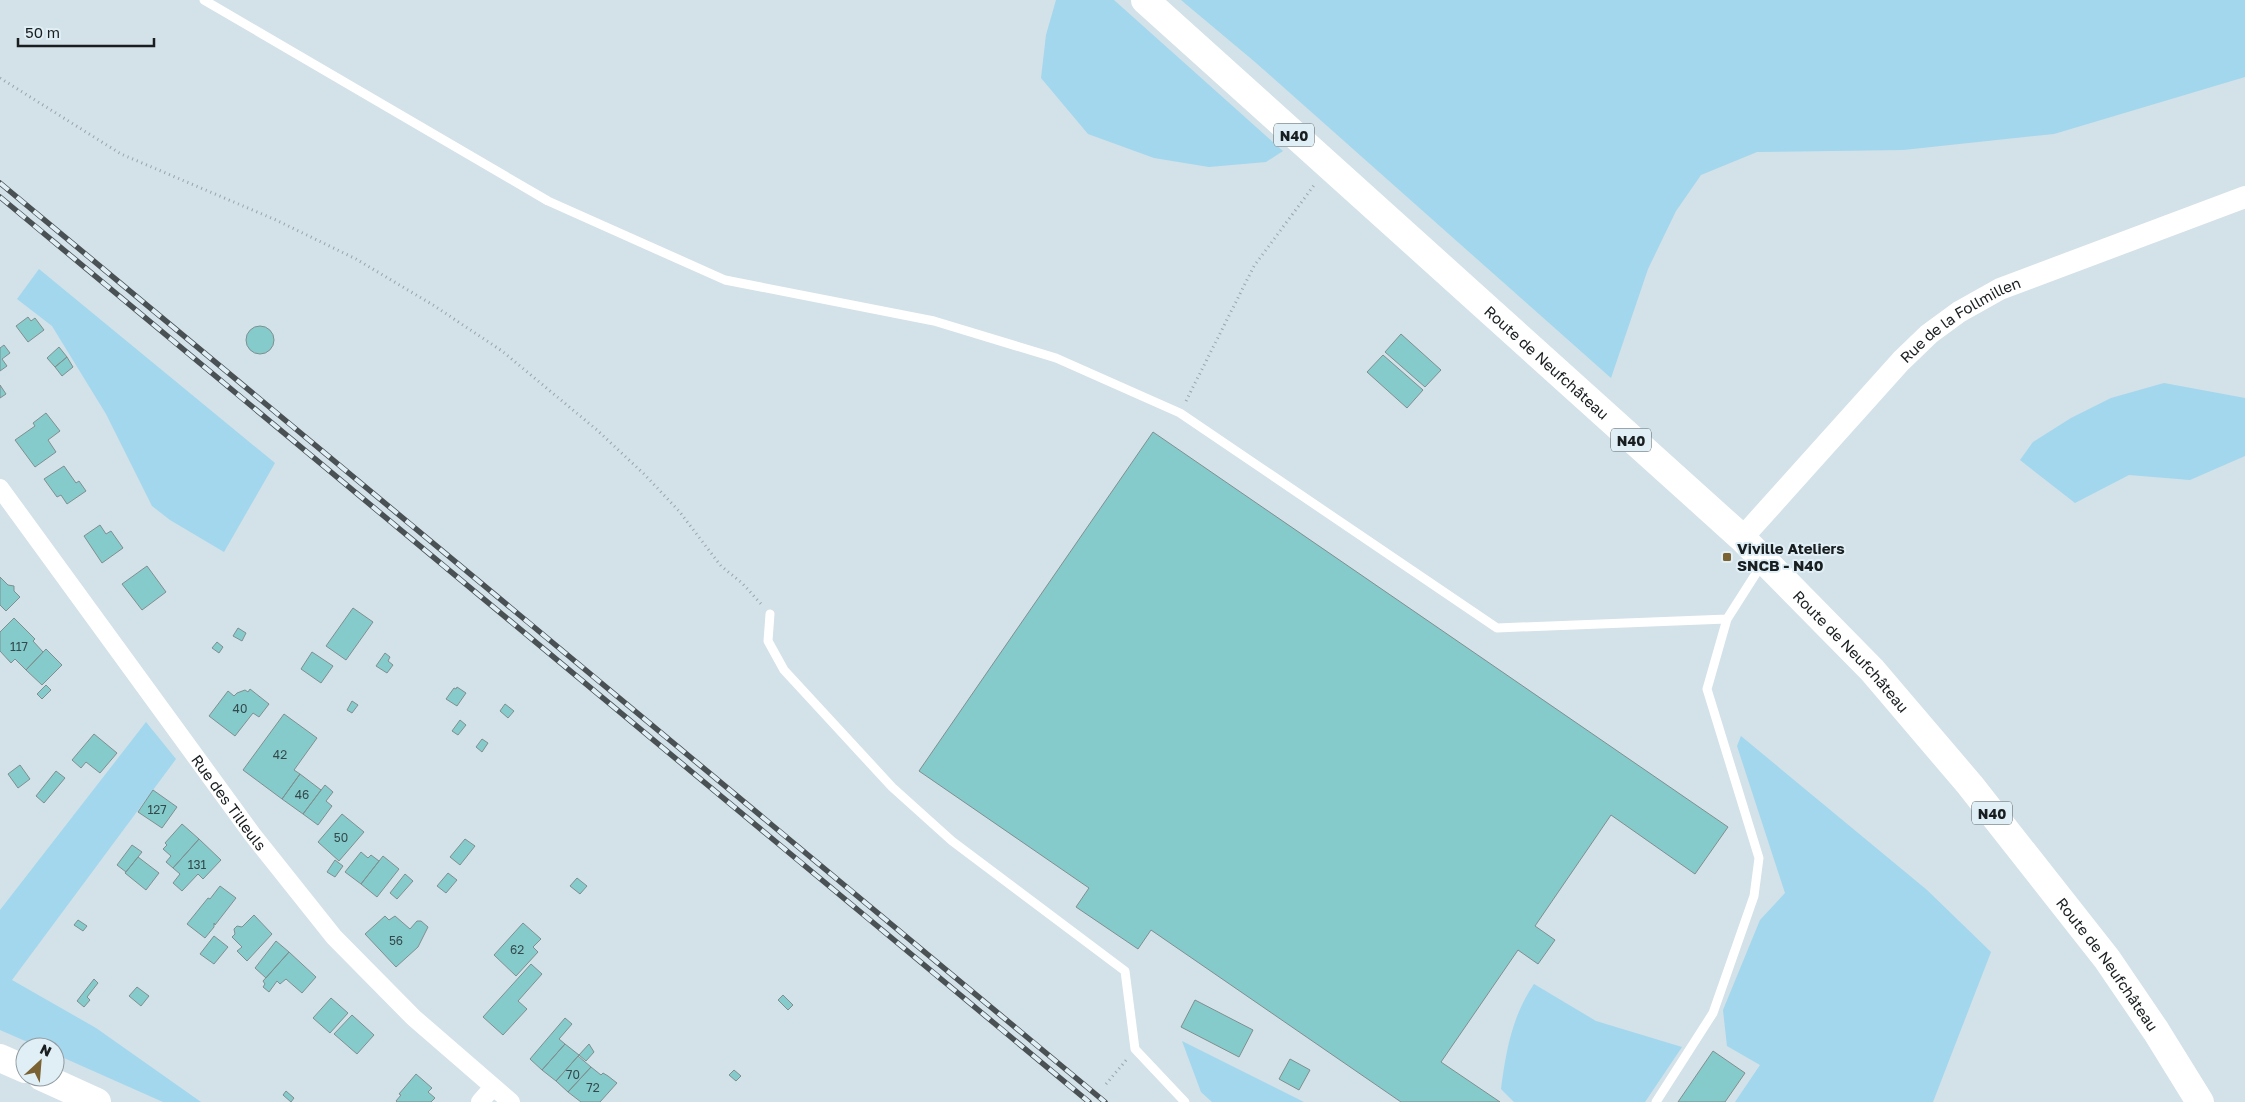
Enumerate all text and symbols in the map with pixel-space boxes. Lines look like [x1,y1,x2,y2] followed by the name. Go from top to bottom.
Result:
[18,15,154,47] scale bar
[25,23,60,41] text: 50 m
[1274,124,1314,146] road number: N40
[1896,273,2023,366] street label: Rue de la Follmillen
[1481,302,1613,423] street label: Route de Neufchâteau
[1611,428,1651,452] road number: N40
[1737,539,1845,574] place label: Viville Ateliers SNCB - N40
[1721,551,1733,563] marker: Viville Ateliers SNCB - N40
[1790,586,1913,716] street label: Route de Neufchâteau
[10,639,28,654] house number: 117
[233,701,247,716] house number: 40
[273,747,287,762] house number: 42
[188,751,270,854] street label: Rue des Tilleuls
[295,787,309,802] house number: 46
[1972,801,2012,824] road number: N40
[147,802,167,817] house number: 127
[334,830,348,845] house number: 50
[188,857,207,872] house number: 131
[2053,894,2162,1034] street label: Route de Neufchâteau
[389,933,403,948] house number: 56
[510,942,524,957] house number: 62
[15,1037,65,1087] north arrow
[37,1040,54,1060] text: N
[566,1067,580,1082] house number: 70
[586,1080,600,1095] house number: 72

